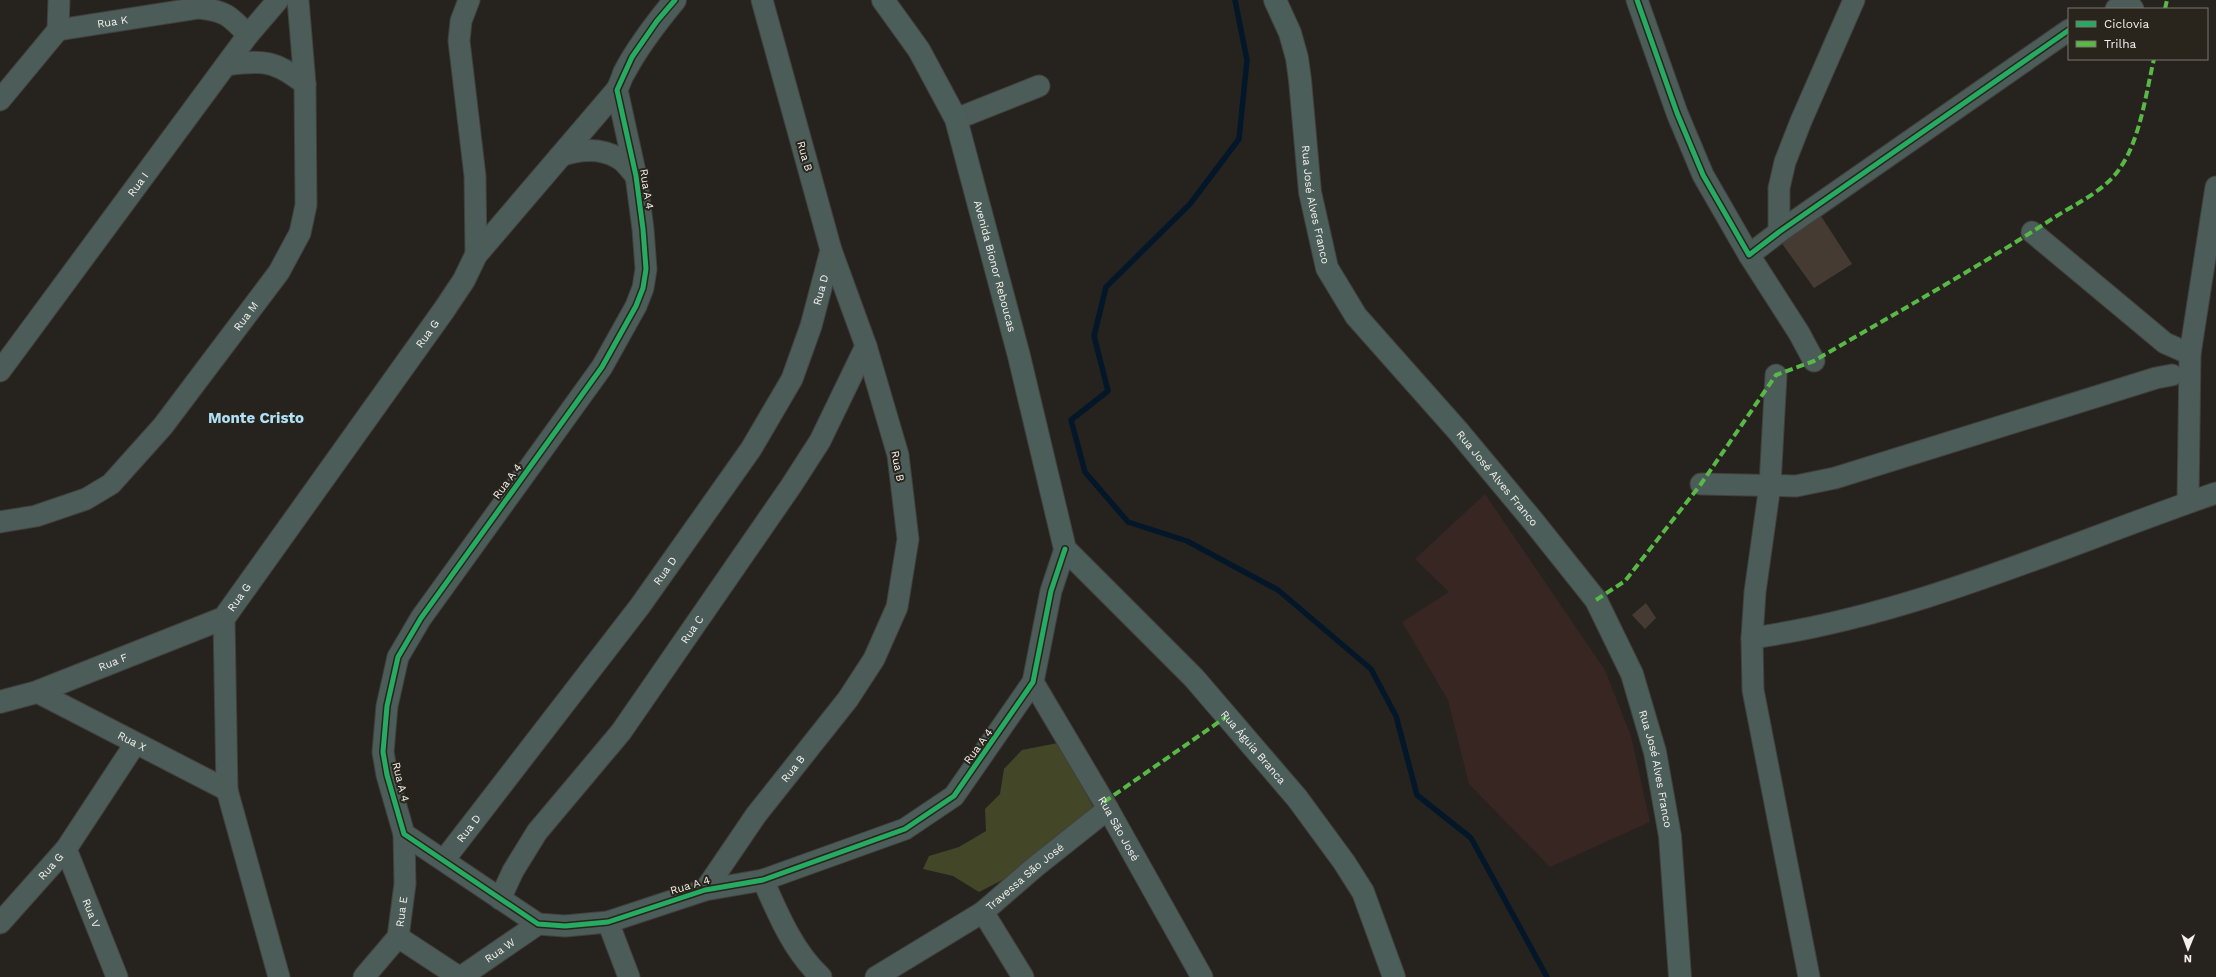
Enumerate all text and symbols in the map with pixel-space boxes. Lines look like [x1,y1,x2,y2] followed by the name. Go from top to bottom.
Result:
[2068,8,2208,60] legend
[96,13,129,31] street label: Rua K
[2104,17,2149,31] text: Ciclovia
[2104,37,2137,51] text: Trilha
[794,139,815,173] street label: Rua B
[1299,145,1332,265] street label: Rua José Alves Franco
[637,168,656,210] street label: Rua A 4
[125,170,151,199] street label: Rua I
[971,199,1018,333] street label: Avenida Bionor Reboucas
[811,273,831,307] street label: Rua D
[231,299,261,334] street label: Rua M
[413,317,442,351] street label: Rua G
[208,409,304,427] district label: Monte Cristo
[1453,428,1540,529] street label: Rua José Alves Franco
[888,450,907,482] street label: Rua B
[490,461,525,502] street label: Rua A 4
[651,554,680,588] street label: Rua D
[225,581,254,614] street label: Rua G
[678,613,707,646] street label: Rua C
[97,651,130,674] street label: Rua F
[1218,708,1288,787] street label: Rua Águia Branca
[1636,709,1674,829] street label: Rua José Alves Franco
[961,726,996,767] street label: Rua A 4
[115,729,149,754] street label: Rua X
[779,753,808,785] street label: Rua B
[389,761,412,804] street label: Rua A 4
[1095,794,1142,863] street label: Rua São José
[454,812,484,845] street label: Rua D
[983,841,1067,914] street label: Travessa São José
[36,850,66,883] street label: Rua G
[669,874,712,897] street label: Rua A 4
[393,896,410,928] street label: Rua E
[79,897,103,930] street label: Rua V
[2168,929,2208,969] north arrow
[482,936,518,966] street label: Rua W
[2184,952,2192,965] text: N

